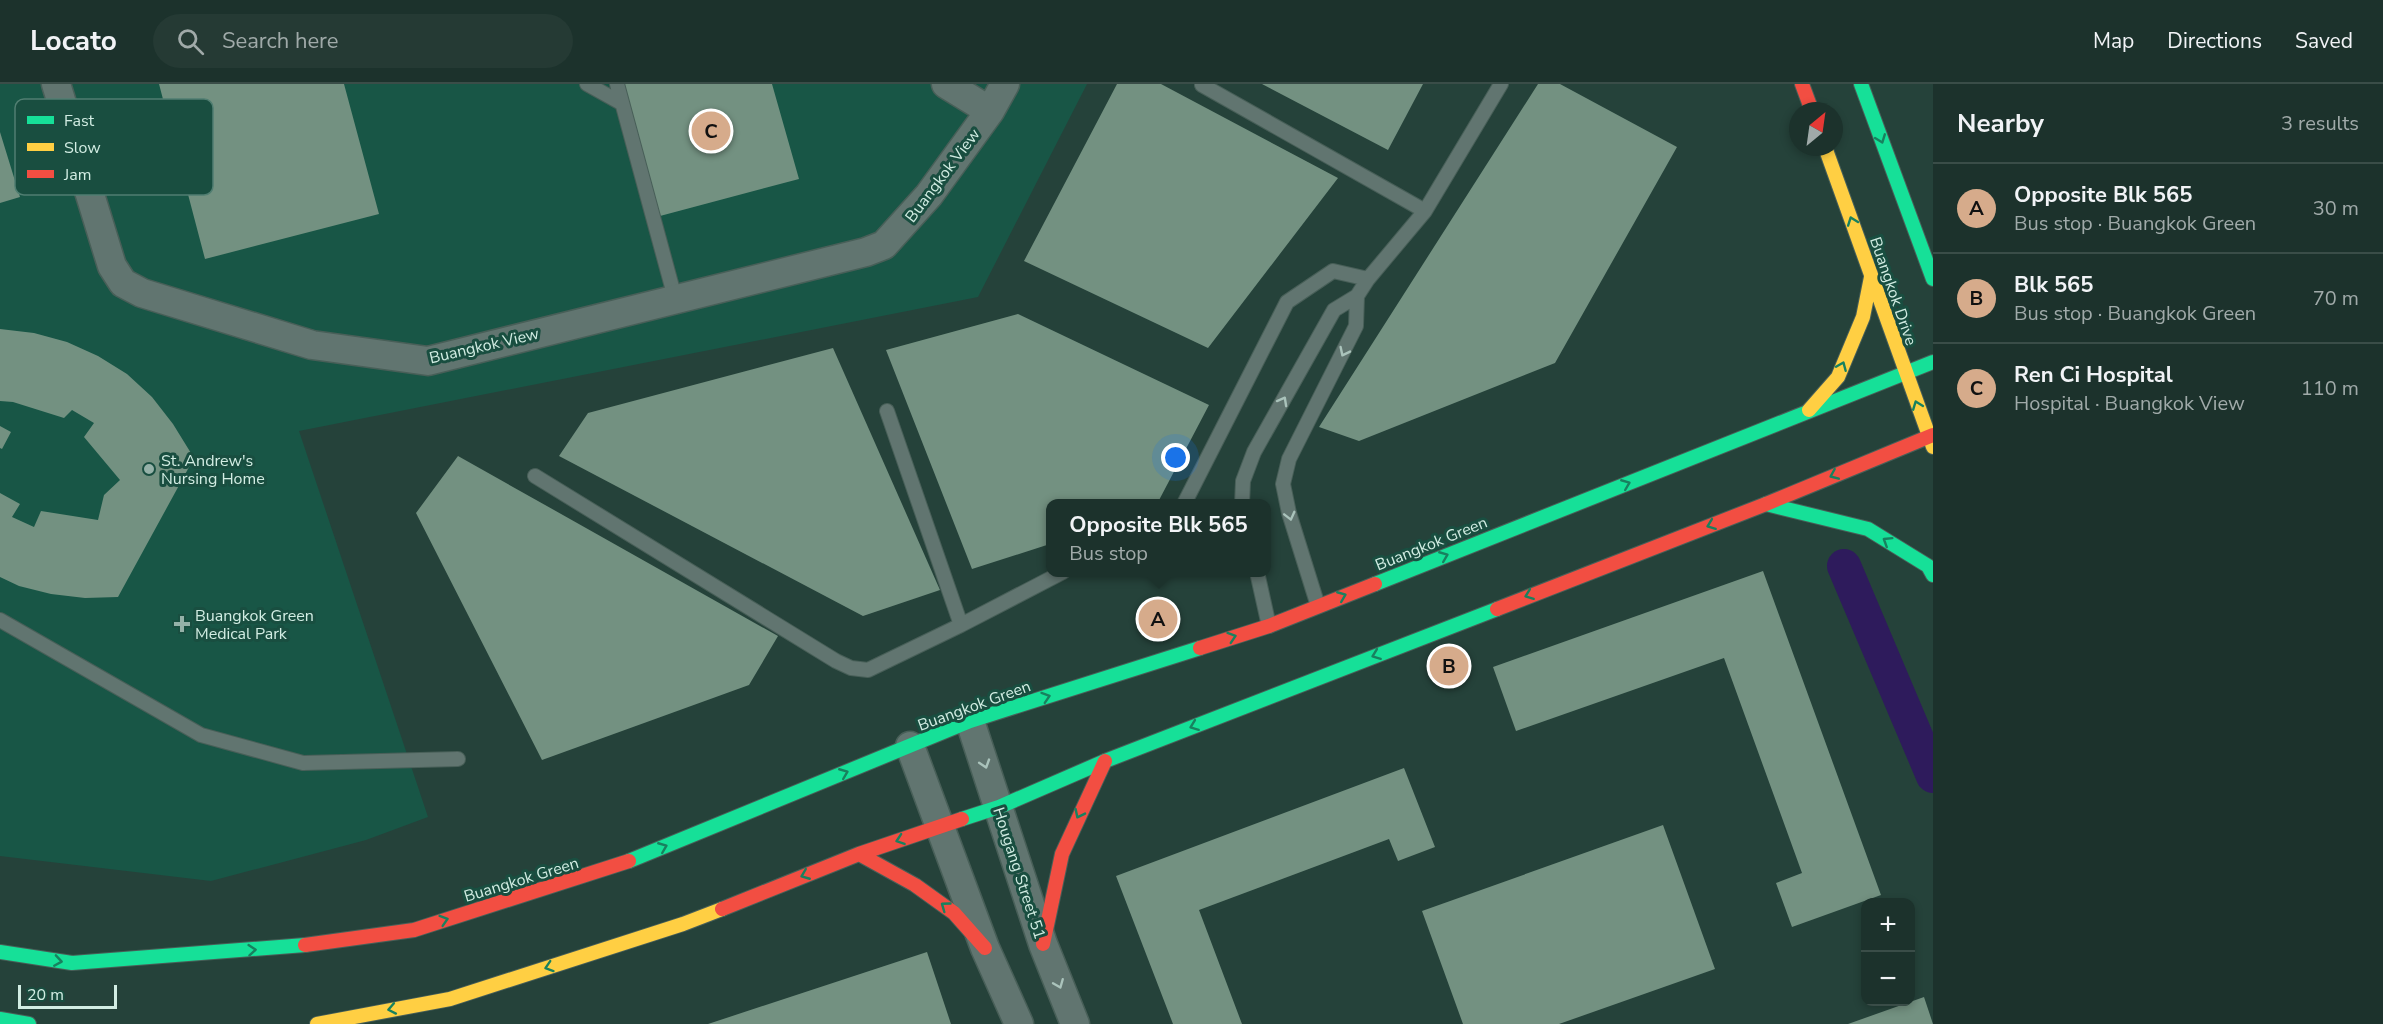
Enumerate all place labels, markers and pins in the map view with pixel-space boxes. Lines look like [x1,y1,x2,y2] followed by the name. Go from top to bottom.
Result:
[692,108,730,154] pin: C
[161,450,265,490] place label: St. Andrew's Nursing Home
[142,462,156,476] marker: St. Andrew's Nursing Home
[1138,596,1178,642] pin: A
[195,605,314,645] place label: Buangkok Green Medical Park
[173,615,191,633] marker: Buangkok Green Medical Park
[1430,644,1468,688] pin: B

